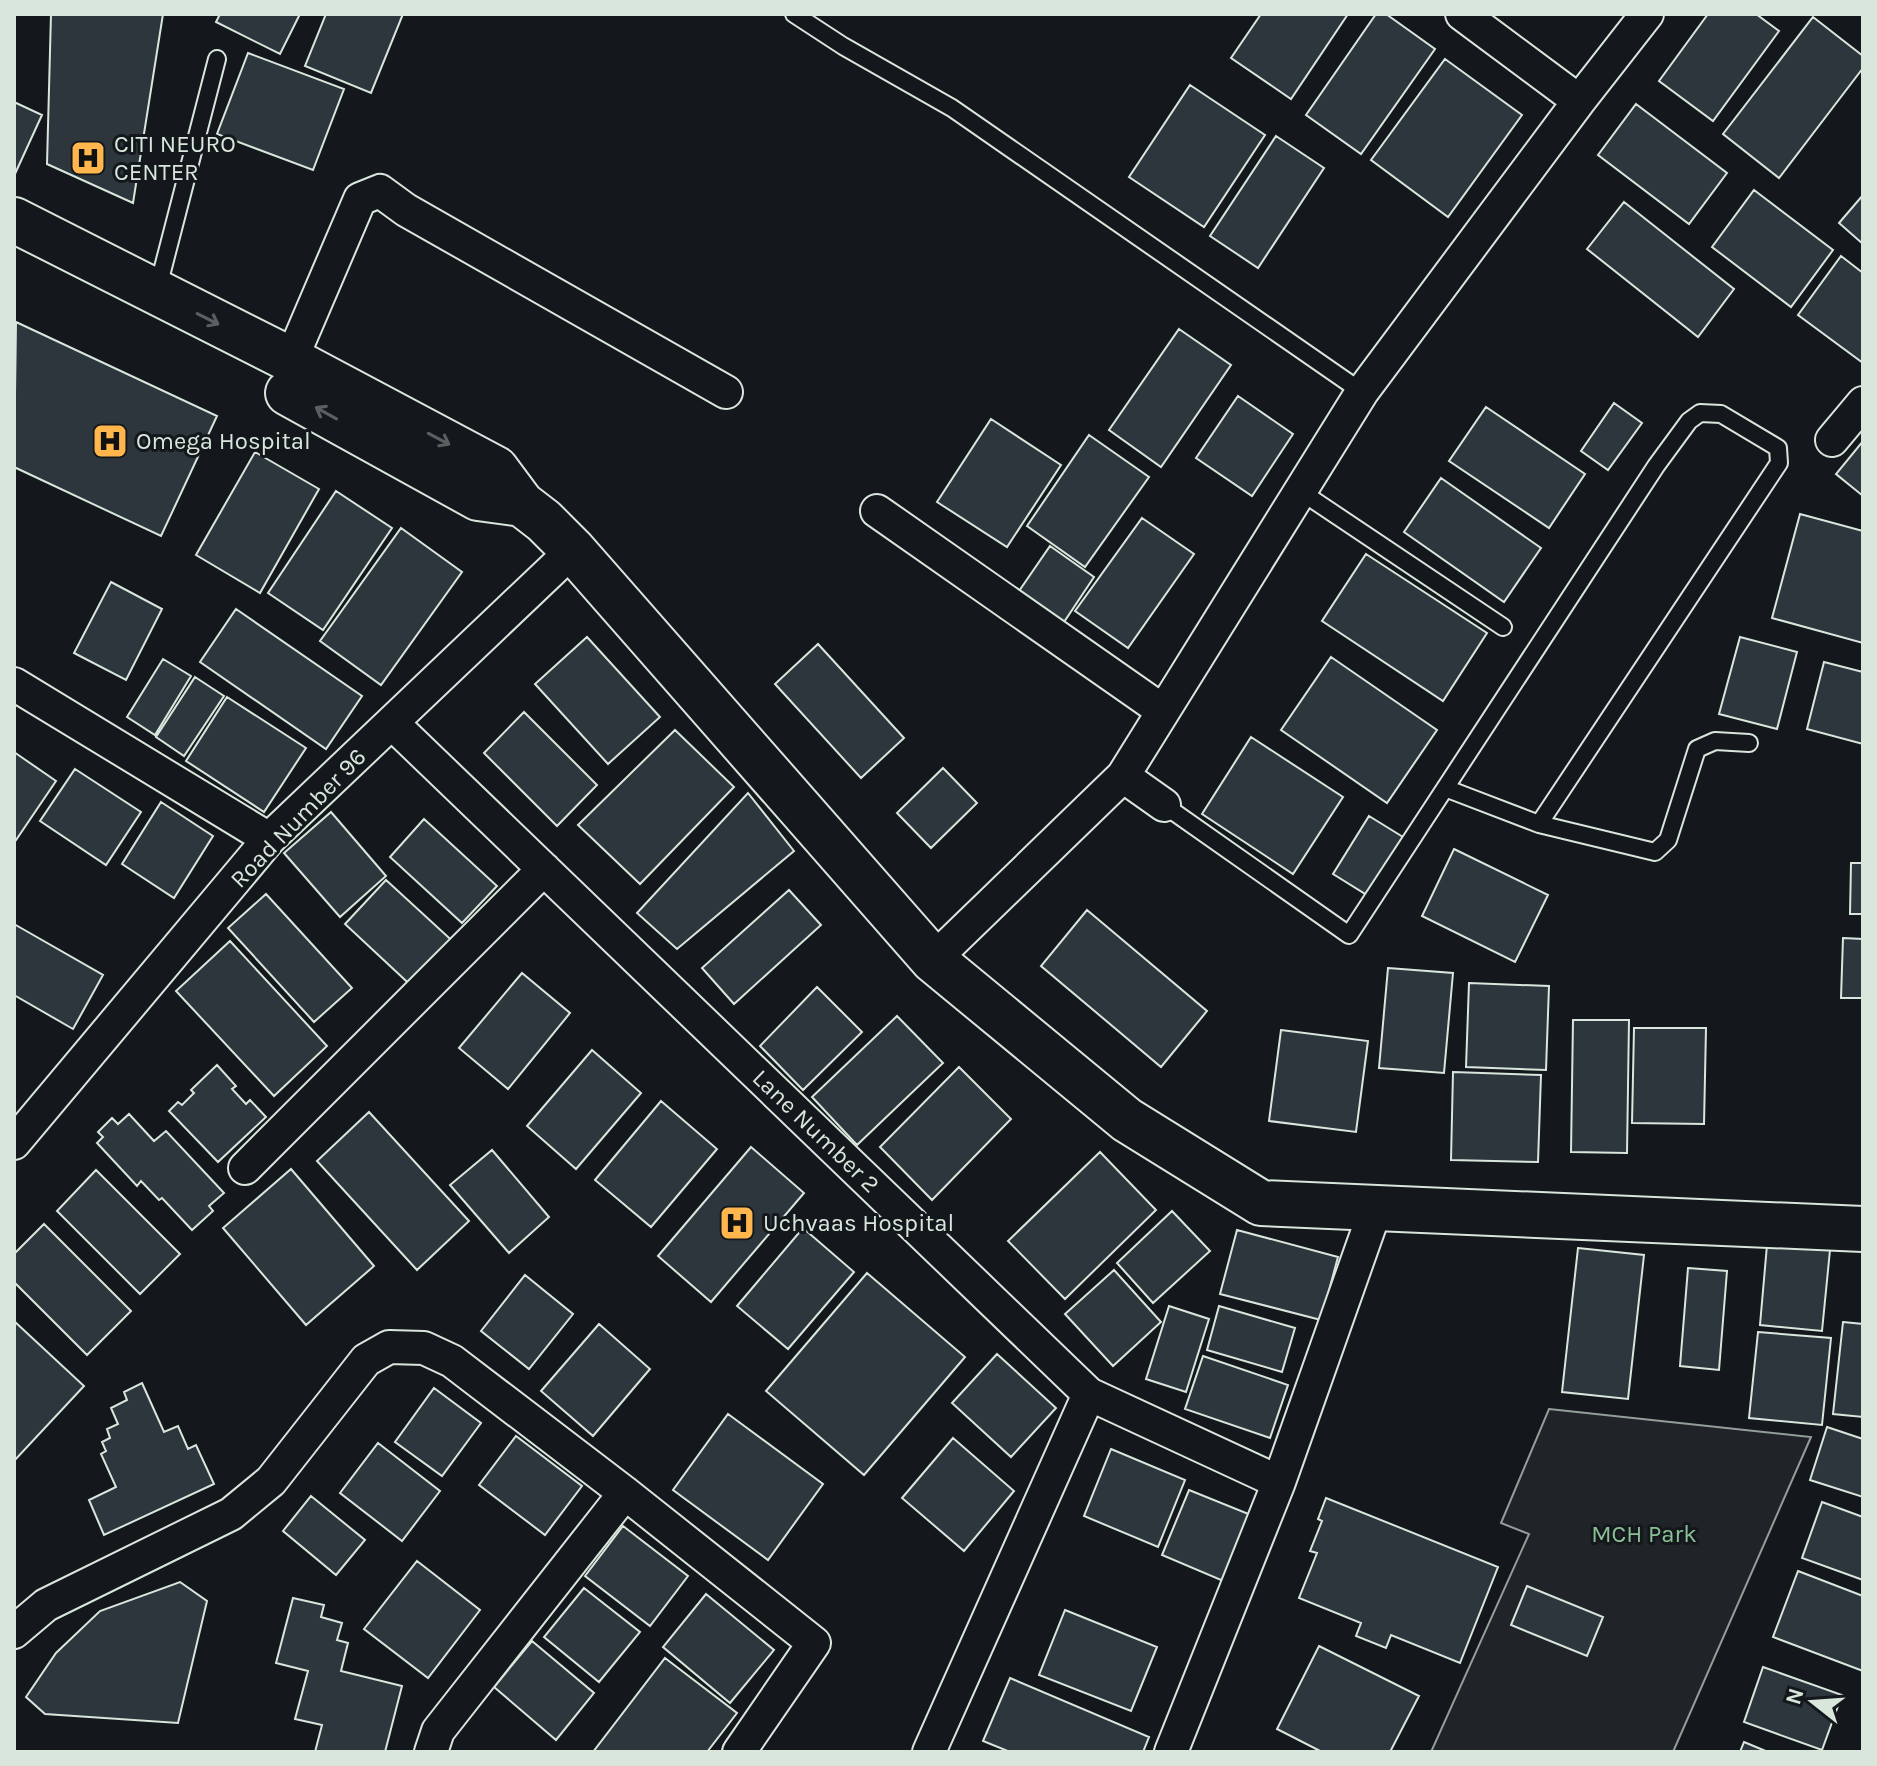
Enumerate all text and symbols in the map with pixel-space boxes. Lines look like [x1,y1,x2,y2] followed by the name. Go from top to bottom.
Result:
[114,130,236,186] place label: CITI NEURO CENTER
[69,139,107,177] hospital icon: CITI NEURO CENTER
[196,311,220,327] one-way arrow
[315,405,339,420] one-way arrow
[91,422,129,460] hospital icon: Omega Hospital
[136,427,311,455] place label: Omega Hospital
[427,431,450,447] one-way arrow
[224,742,372,894] street label: Road Number 96
[747,1064,885,1198] street label: Lane Number 2
[718,1204,756,1242] hospital icon: Uchvaas Hospital
[763,1209,954,1237] place label: Uchvaas Hospital
[1591,1520,1697,1548] park label: MCH Park
[1773,1662,1853,1742] north arrow
[1780,1685,1810,1708] text: N

